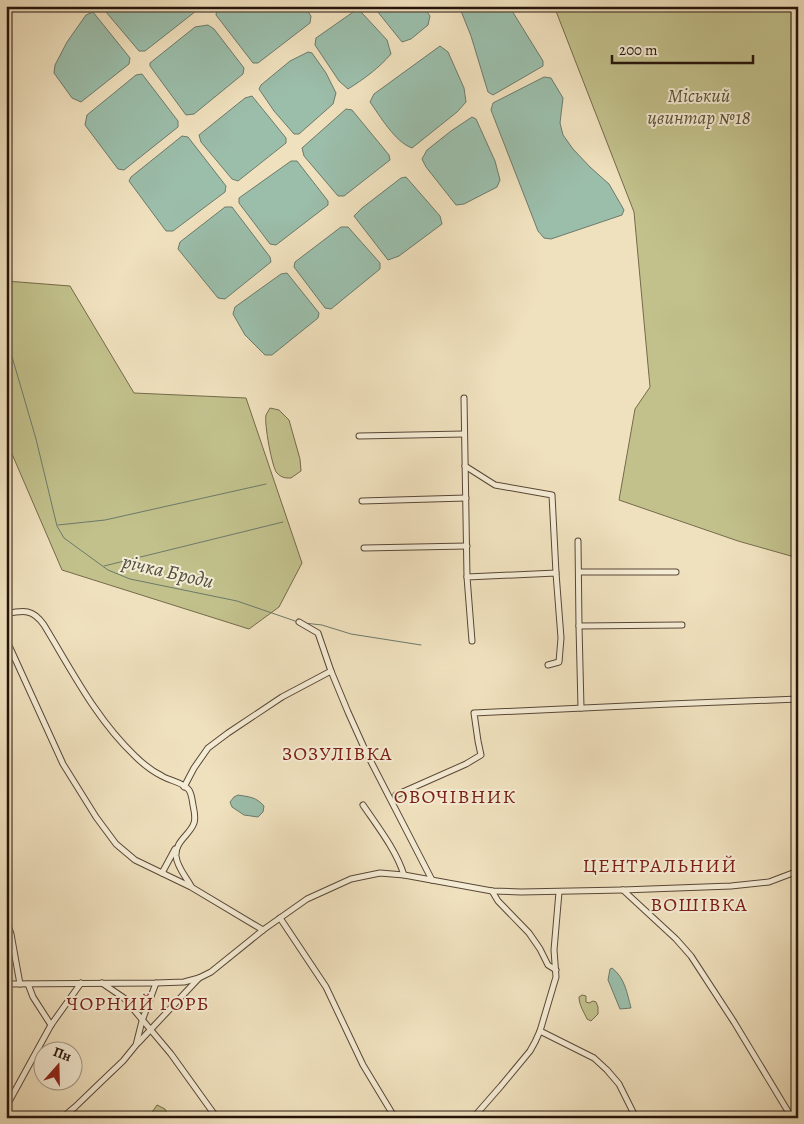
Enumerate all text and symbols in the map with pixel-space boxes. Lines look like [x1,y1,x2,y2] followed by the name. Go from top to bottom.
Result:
[612,32,753,64] scale bar
[619,40,658,60] text: 200 m
[647,83,751,131] park label: Міський цвинтар №18
[119,548,216,595] water label: річка Броди
[282,740,392,767] district label: ЗОЗУЛІВКА
[394,783,516,810] district label: ОВОЧІВНИК
[583,852,737,879] district label: ЦЕНТРАЛЬНИЙ
[650,891,748,918] district label: ВОШІВКА
[66,990,210,1017] district label: ЧОРНИЙ ГОРБ
[32,1042,82,1092] north arrow
[50,1042,74,1066] text: Пн

